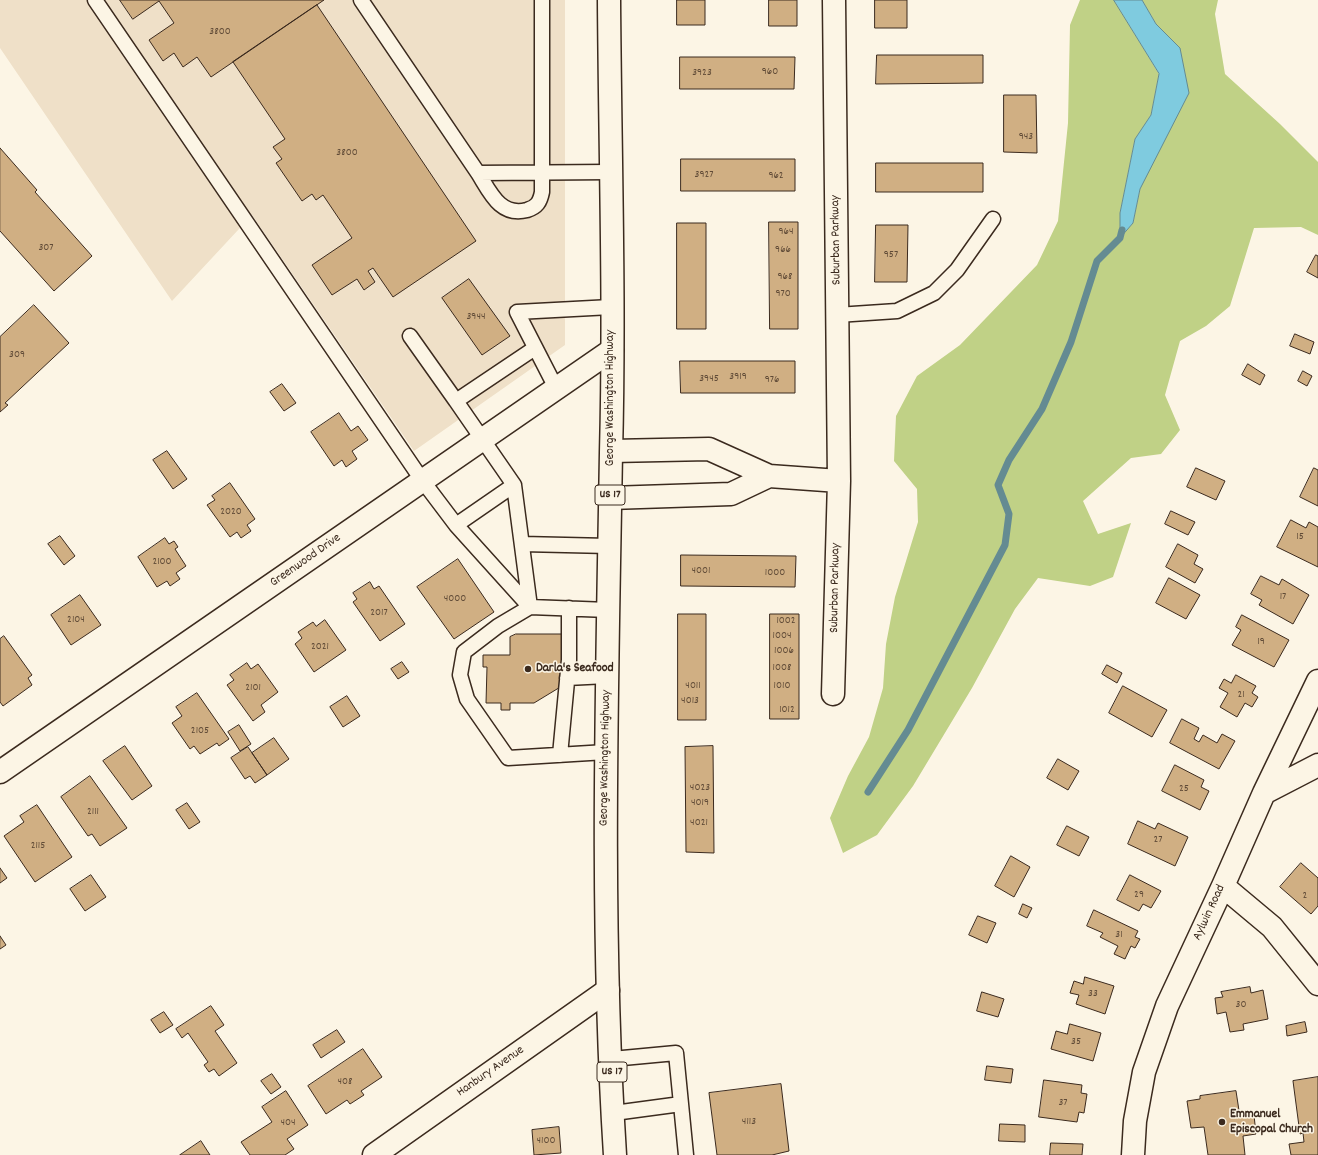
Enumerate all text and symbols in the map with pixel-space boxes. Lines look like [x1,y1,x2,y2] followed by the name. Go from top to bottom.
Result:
[209,25,231,39] house number: 3800
[762,65,778,79] house number: 960
[692,66,712,80] house number: 3923
[1019,130,1033,144] house number: 943
[336,146,358,160] house number: 3800
[695,168,713,182] house number: 3927
[768,169,784,183] house number: 962
[828,195,846,285] street label: Suburban Parkway
[779,225,793,239] house number: 964
[38,241,54,255] house number: 307
[775,243,791,257] house number: 966
[884,248,898,262] house number: 957
[778,270,792,284] house number: 968
[775,287,791,301] house number: 970
[466,310,486,324] house number: 3944
[603,330,619,466] street label: George Washington Highway
[9,348,25,362] house number: 309
[729,370,747,384] house number: 3919
[699,372,719,386] house number: 3945
[765,373,779,387] house number: 976
[595,485,625,505] road number: US 17
[220,505,242,519] house number: 2020
[1296,530,1304,544] house number: 15
[268,531,344,591] street label: Greenwood Drive
[827,543,845,633] street label: Suburban Parkway
[152,555,172,569] house number: 2100
[692,564,710,578] house number: 4001
[765,566,785,580] house number: 1000
[1280,590,1286,604] house number: 17
[444,592,466,606] house number: 4000
[370,606,388,620] house number: 2017
[67,613,85,627] house number: 2104
[776,614,796,628] house number: 1002
[773,629,791,643] house number: 1004
[1257,635,1265,649] house number: 19
[311,640,329,654] house number: 2021
[774,644,794,658] house number: 1006
[536,661,614,677] place label: Darla's Seafood
[773,661,791,675] house number: 1008
[523,664,533,674] marker: Darla's Seafood
[685,679,701,693] house number: 4011
[774,679,790,693] house number: 1010
[245,681,261,695] house number: 2101
[1237,688,1245,702] house number: 21
[597,690,615,826] street label: George Washington Highway
[681,694,699,708] house number: 4013
[779,703,795,717] house number: 1012
[191,724,209,738] house number: 2105
[690,781,710,795] house number: 4023
[1179,782,1189,796] house number: 25
[691,796,709,810] house number: 4019
[87,805,99,819] house number: 2111
[690,816,708,830] house number: 4021
[1153,833,1163,847] house number: 27
[31,839,45,853] house number: 2115
[1190,883,1230,943] street label: Aylwin Road
[1134,888,1144,902] house number: 29
[1303,889,1307,903] house number: 2
[1115,928,1123,942] house number: 31
[1088,987,1098,1001] house number: 33
[1236,998,1246,1012] house number: 30
[1071,1035,1081,1049] house number: 35
[454,1043,528,1101] street label: Hanbury Avenue
[597,1062,627,1082] road number: US 17
[338,1075,352,1089] house number: 408
[1058,1096,1068,1110] house number: 37
[1230,1107,1313,1138] place label: Emmanuel Episcopal Church
[742,1115,756,1129] house number: 4113
[280,1116,296,1130] house number: 404
[1217,1117,1227,1127] marker: Emmanuel Episcopal Church
[537,1134,555,1148] house number: 4100

